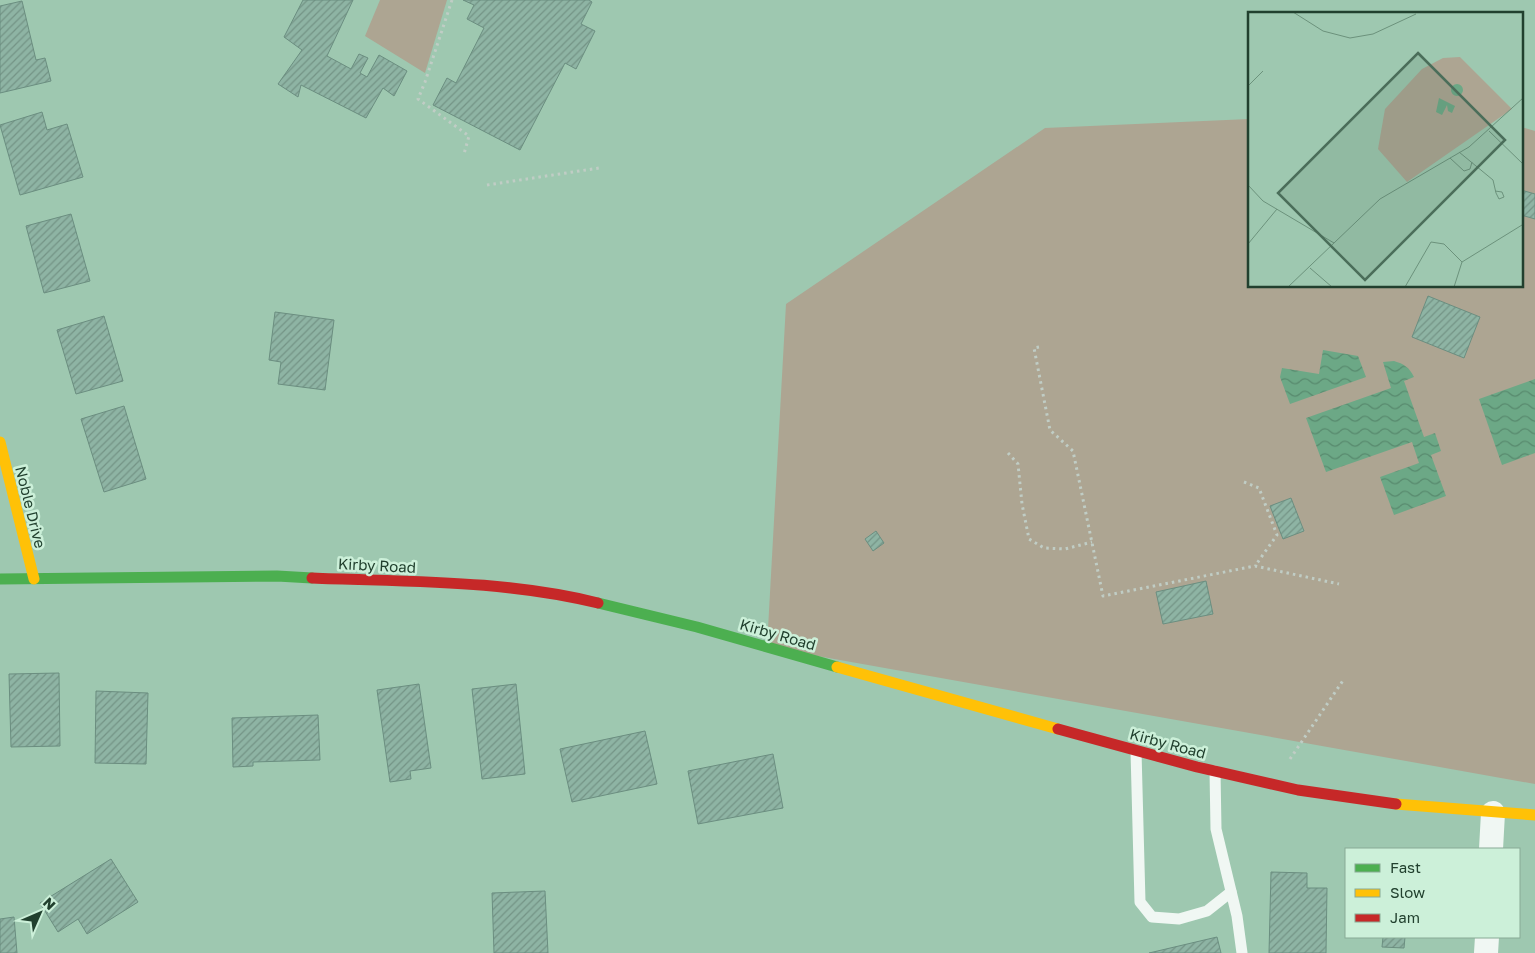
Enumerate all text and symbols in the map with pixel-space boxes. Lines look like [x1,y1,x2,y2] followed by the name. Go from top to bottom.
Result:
[1248,12,1522,288] inset map
[12,464,50,550] street label: Noble Drive
[338,554,416,576] street label: Kirby Road
[738,615,818,653] street label: Kirby Road
[1128,724,1208,762] street label: Kirby Road
[1345,848,1520,938] legend
[1390,858,1421,876] text: Fast
[1390,883,1425,901] text: Slow
[15,888,65,938] north arrow
[40,894,59,913] text: N
[1390,908,1420,926] text: Jam

